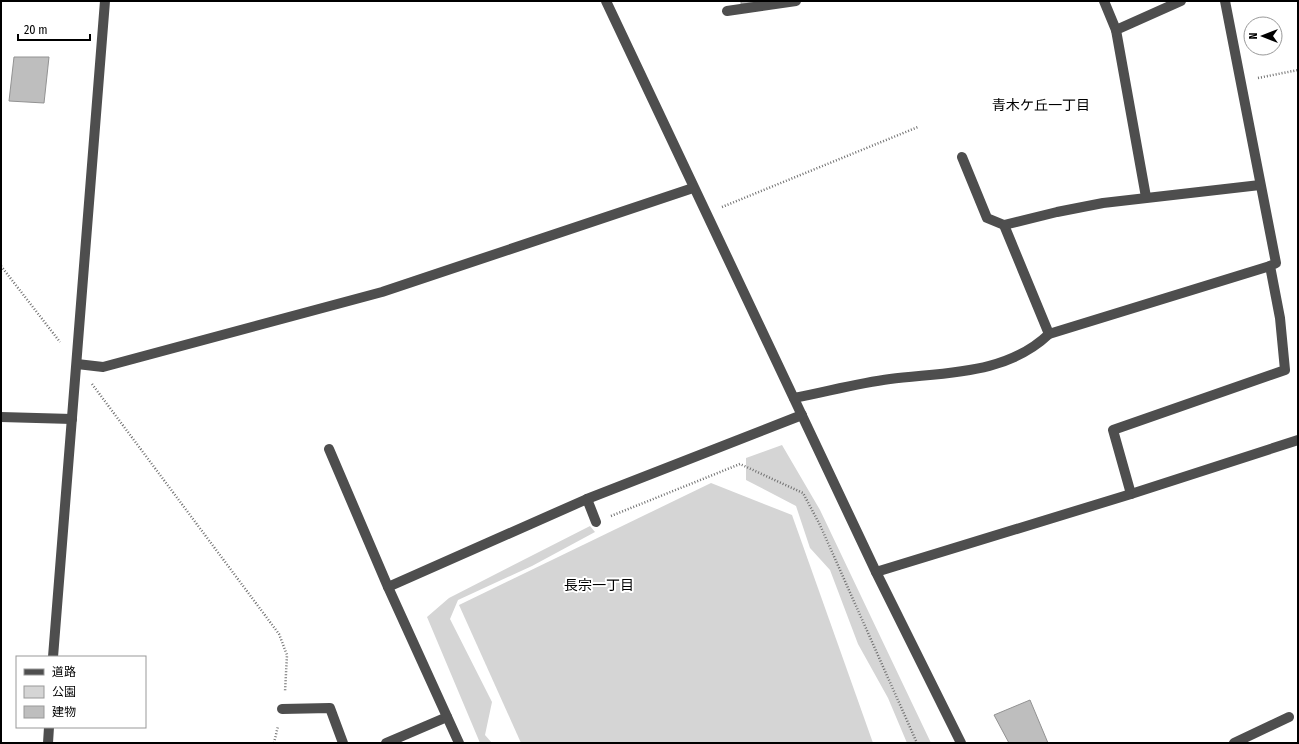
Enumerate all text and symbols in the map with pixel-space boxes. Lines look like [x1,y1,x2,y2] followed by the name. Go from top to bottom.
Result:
[18,16,90,42] scale bar
[1243,16,1283,56] north arrow
[24,23,48,37] text: 20 m
[1247,33,1260,39] text: N
[992,97,1090,114] district label: 青木ケ丘一丁目
[564,577,634,594] district label: 長宗一丁目
[16,656,146,728] legend
[52,665,76,679] text: 道路
[52,685,76,699] text: 公園
[52,705,76,719] text: 建物

